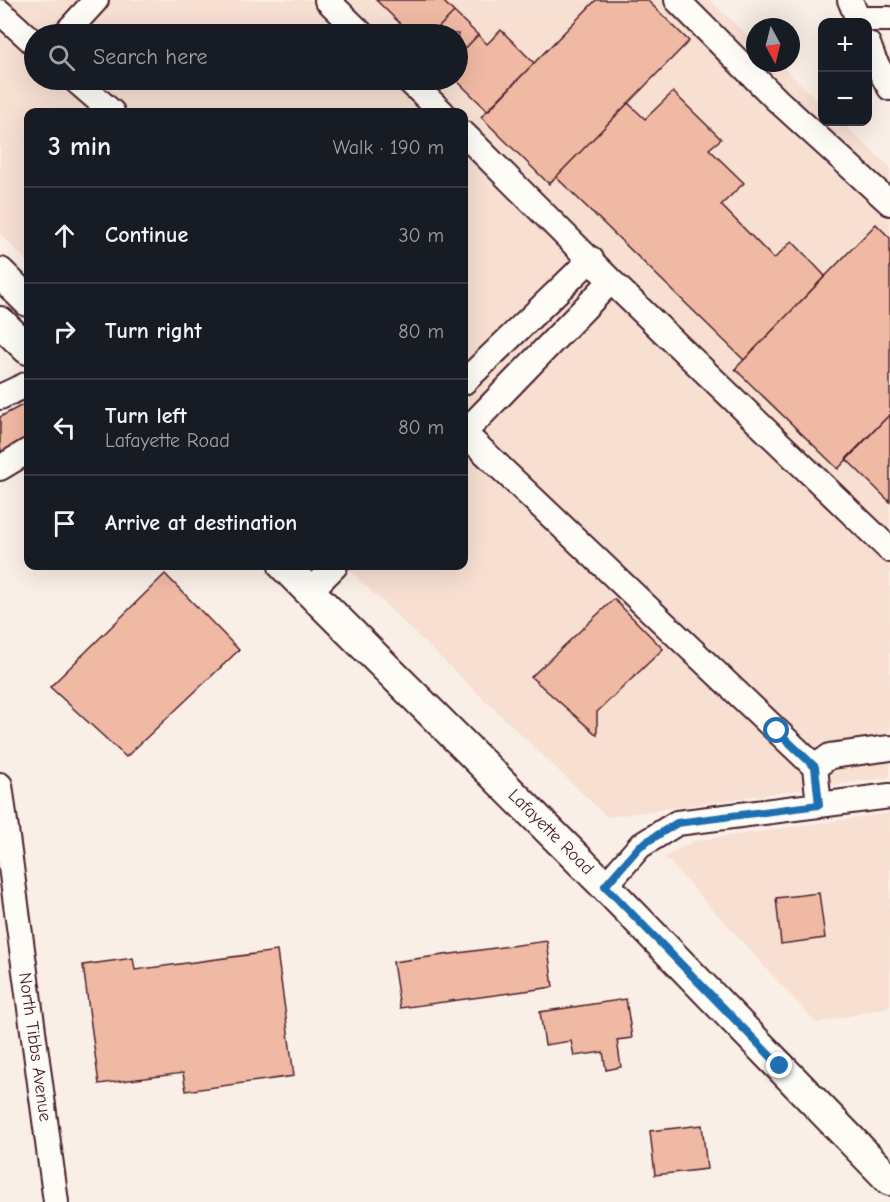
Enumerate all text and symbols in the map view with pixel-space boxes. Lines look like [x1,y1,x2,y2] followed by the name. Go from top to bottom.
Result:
[746,18,800,72] north arrow
[818,18,872,126] map controls
[818,18,872,72] button: +
[24,24,468,90] search box
[45,41,78,74] icon: search
[93,44,208,70] text: Search here
[818,72,872,126] button: −
[48,132,111,162] text: 3 min
[333,136,444,159] text: Walk · 190 m
[48,219,81,252] icon: ahead
[105,222,188,248] text: Continue
[398,224,444,247] text: 30 m
[48,315,81,348] icon: right
[105,318,202,344] text: Turn right
[398,320,444,343] text: 80 m
[105,403,187,429] text: Turn left
[48,411,81,444] icon: left
[398,416,444,439] text: 80 m
[105,429,230,452] text: Lafayette Road
[48,507,81,540] icon: arrive
[105,510,297,536] text: Arrive at destination
[763,717,789,743] route start
[504,785,598,879] street label: Lafayette Road
[14,971,56,1123] street label: North Tibbs Avenue
[766,1052,792,1078] route end

